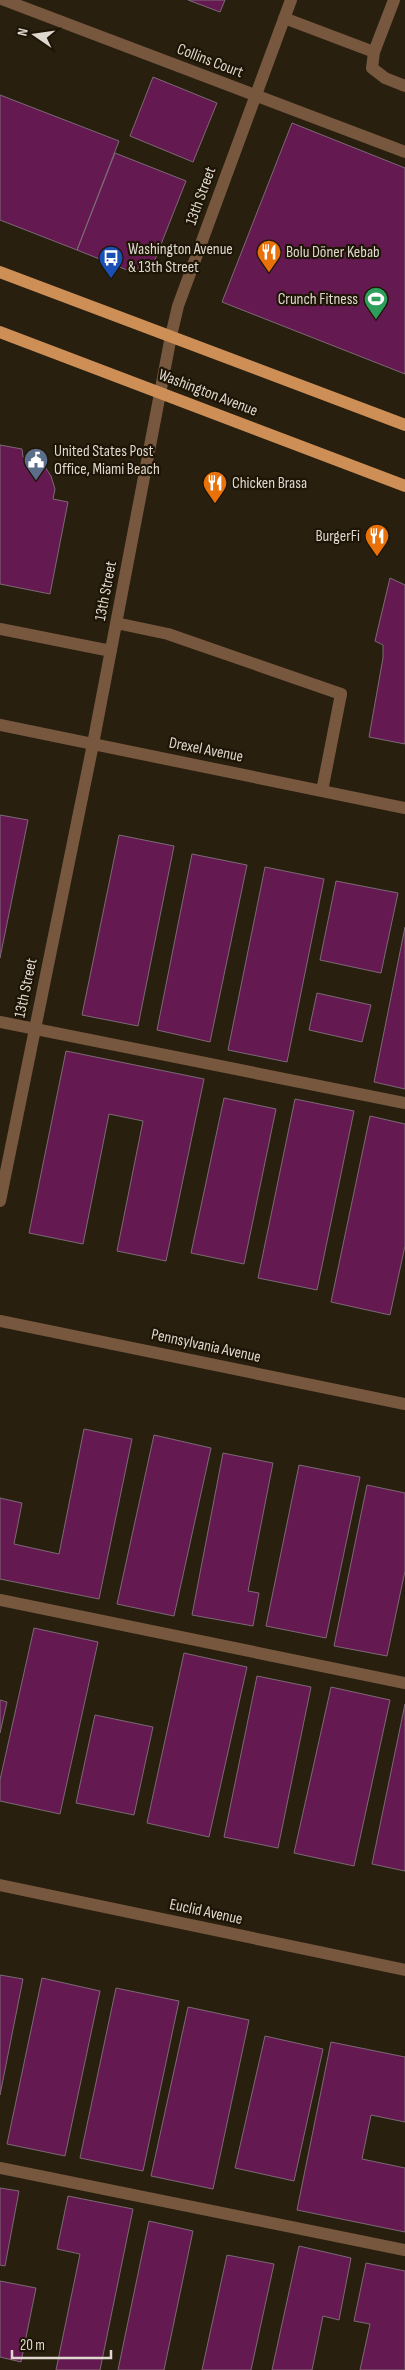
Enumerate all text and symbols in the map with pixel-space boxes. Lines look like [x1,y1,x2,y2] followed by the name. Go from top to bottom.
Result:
[10,10,60,60] north arrow
[14,27,32,38] text: N
[174,40,246,82] street label: Collins Court
[182,164,220,228] street label: 13th Street
[256,239,282,273] restaurant icon: Bolu Döner Kebab
[128,240,233,277] place label: Washington Avenue & 13th Street
[286,243,380,262] place label: Bolu Döner Kebab
[98,245,124,279] bus stop icon: Washington Avenue & 13th Street
[363,286,389,320] sports icon: Crunch Fitness
[278,290,358,309] place label: Crunch Fitness
[156,365,260,421] street label: Washington Avenue
[54,442,160,479] place label: United States Post Office, Miami Beach
[23,447,49,481] public building icon: United States Post Office, Miami Beach
[202,470,228,504] restaurant icon: Chicken Brasa
[232,474,307,493] place label: Chicken Brasa
[364,523,390,557] restaurant icon: BurgerFi
[315,527,360,546] place label: BurgerFi
[91,559,121,622] street label: 13th Street
[167,733,245,767] street label: Drexel Avenue
[10,956,42,1019] street label: 13th Street
[149,1325,263,1367] street label: Pennsylvania Avenue
[168,1895,244,1929] street label: Euclid Avenue
[12,2328,111,2360] scale bar
[20,2336,45,2355] text: 20 m

